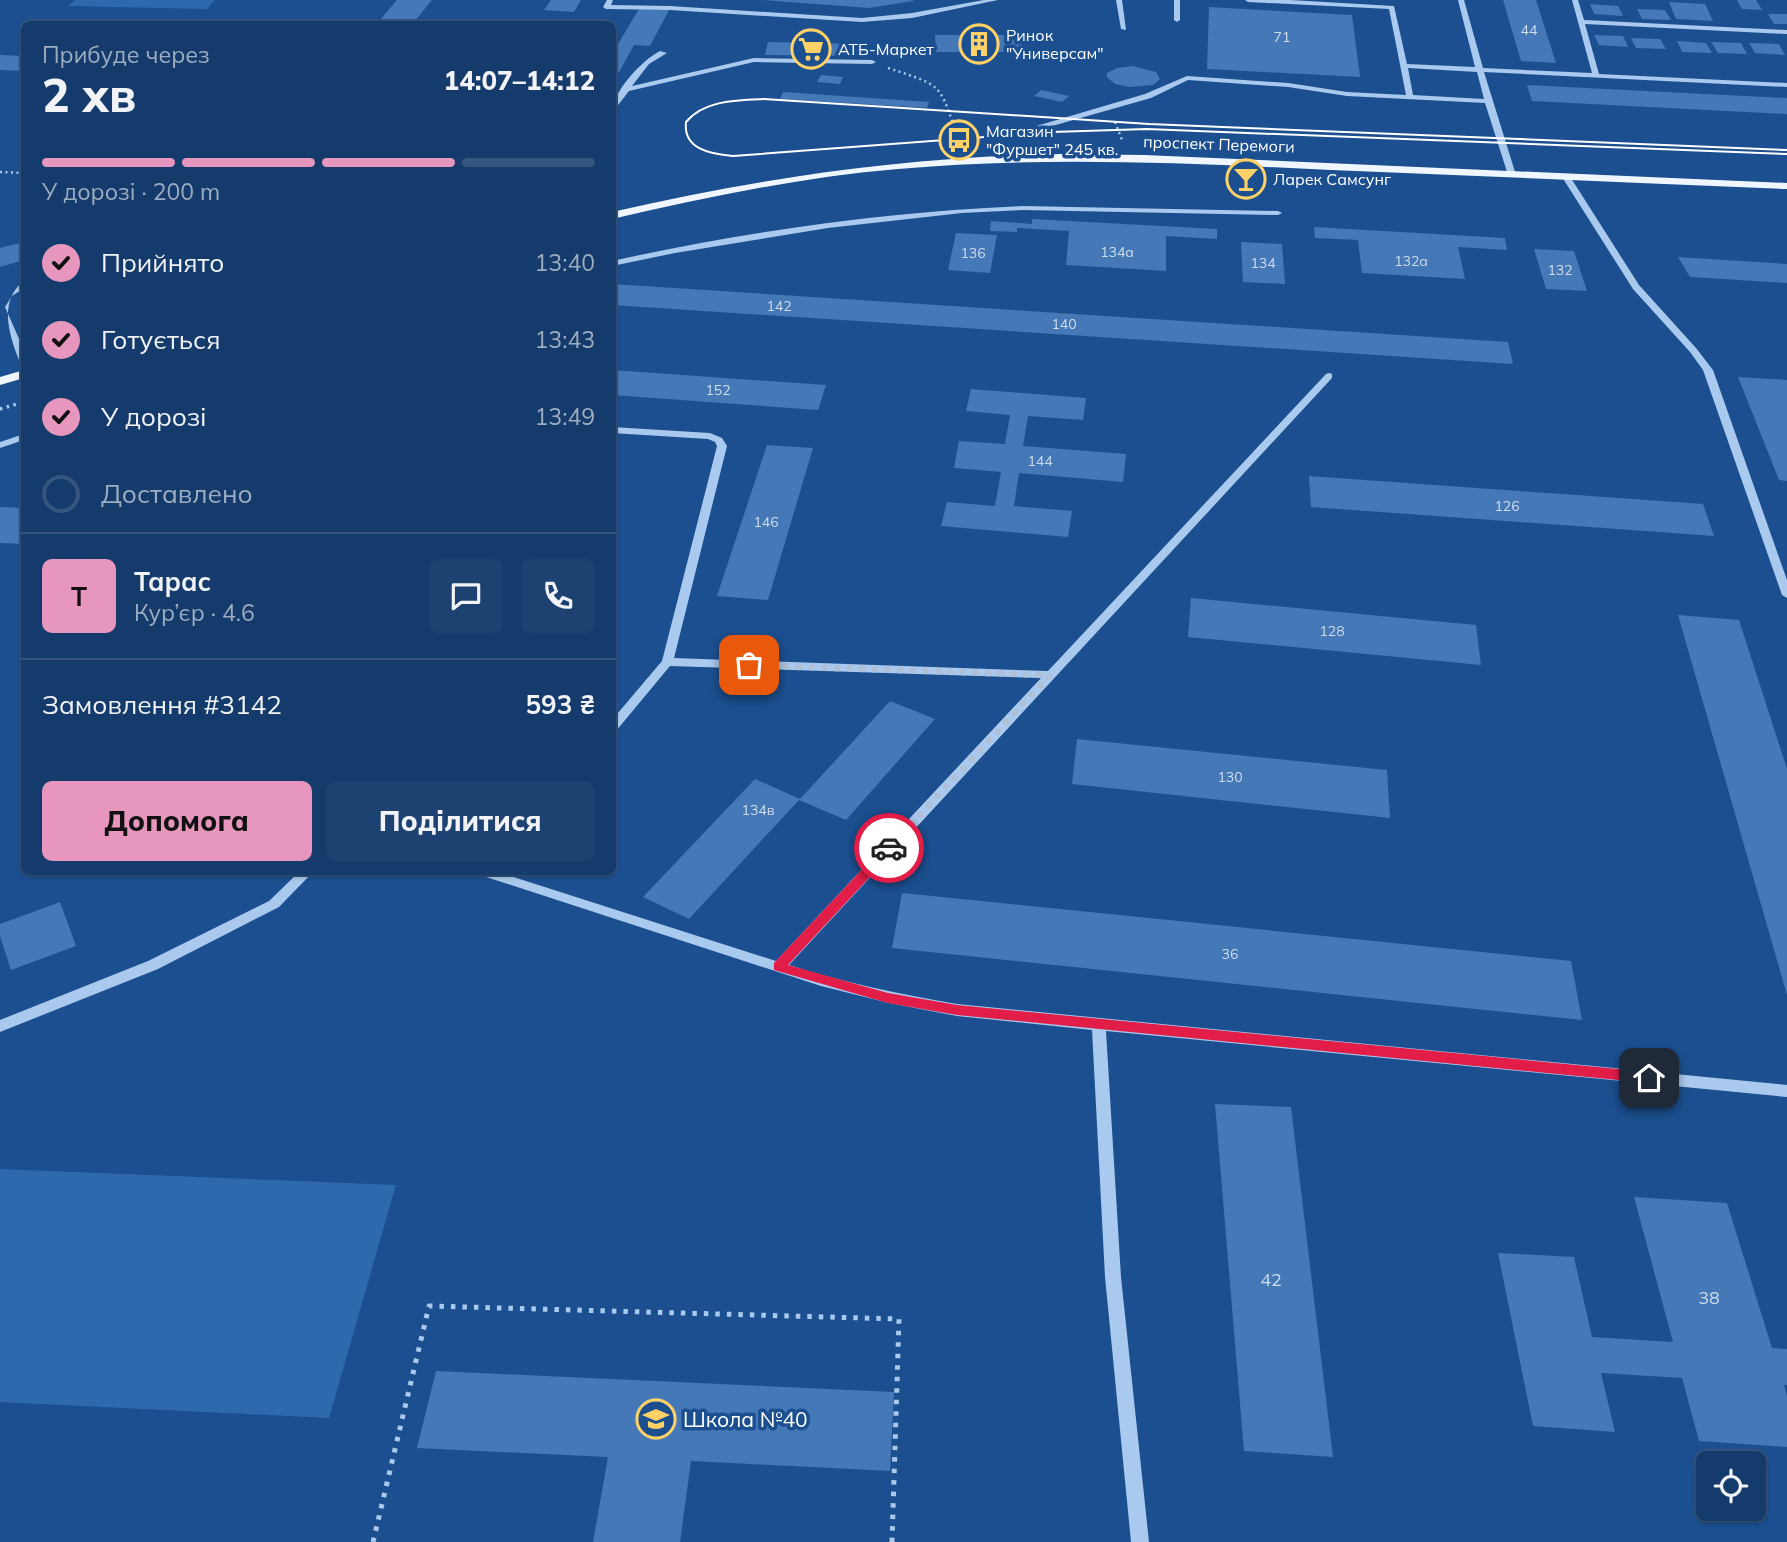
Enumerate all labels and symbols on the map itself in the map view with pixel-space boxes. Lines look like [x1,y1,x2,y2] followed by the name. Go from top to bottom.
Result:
[1521,21,1538,39] house number: 44
[958,23,1000,65] building icon: Ринок "Универсам"
[1006,25,1104,63] place label: Ринок "Универсам"
[790,28,832,70] supermarket icon: АТБ-Маркет
[1274,28,1290,46] house number: 71
[838,39,935,59] place label: АТБ-Маркет
[938,119,980,161] bus stop icon: Магазин "Фуршет" 245 кв.
[986,121,1118,159] place label: Магазин "Фуршет" 245 кв.
[1143,131,1295,157] street label: проспект Перемоги
[1225,158,1267,200] bar icon: Ларек Самсунг
[1273,169,1391,189] place label: Ларек Самсунг
[1100,243,1134,261] house number: 134а
[960,244,986,262] house number: 136
[1394,252,1428,270] house number: 132а
[1250,254,1276,272] house number: 134
[1547,261,1573,279] house number: 132
[766,297,792,315] house number: 142
[1051,315,1077,333] house number: 140
[705,381,731,399] house number: 152
[1027,452,1053,470] house number: 144
[1494,497,1520,515] house number: 126
[753,513,779,531] house number: 146
[1319,622,1345,640] house number: 128
[719,635,779,695] pin
[1217,768,1243,786] house number: 130
[741,801,775,819] house number: 134в
[854,813,924,883] courier
[1222,945,1238,963] house number: 36
[1619,1048,1679,1108] pin
[1260,1268,1282,1291] house number: 42
[1698,1286,1720,1309] house number: 38
[635,1398,677,1440] school or university icon: Школа №40
[683,1406,808,1432] place label: Школа №40

